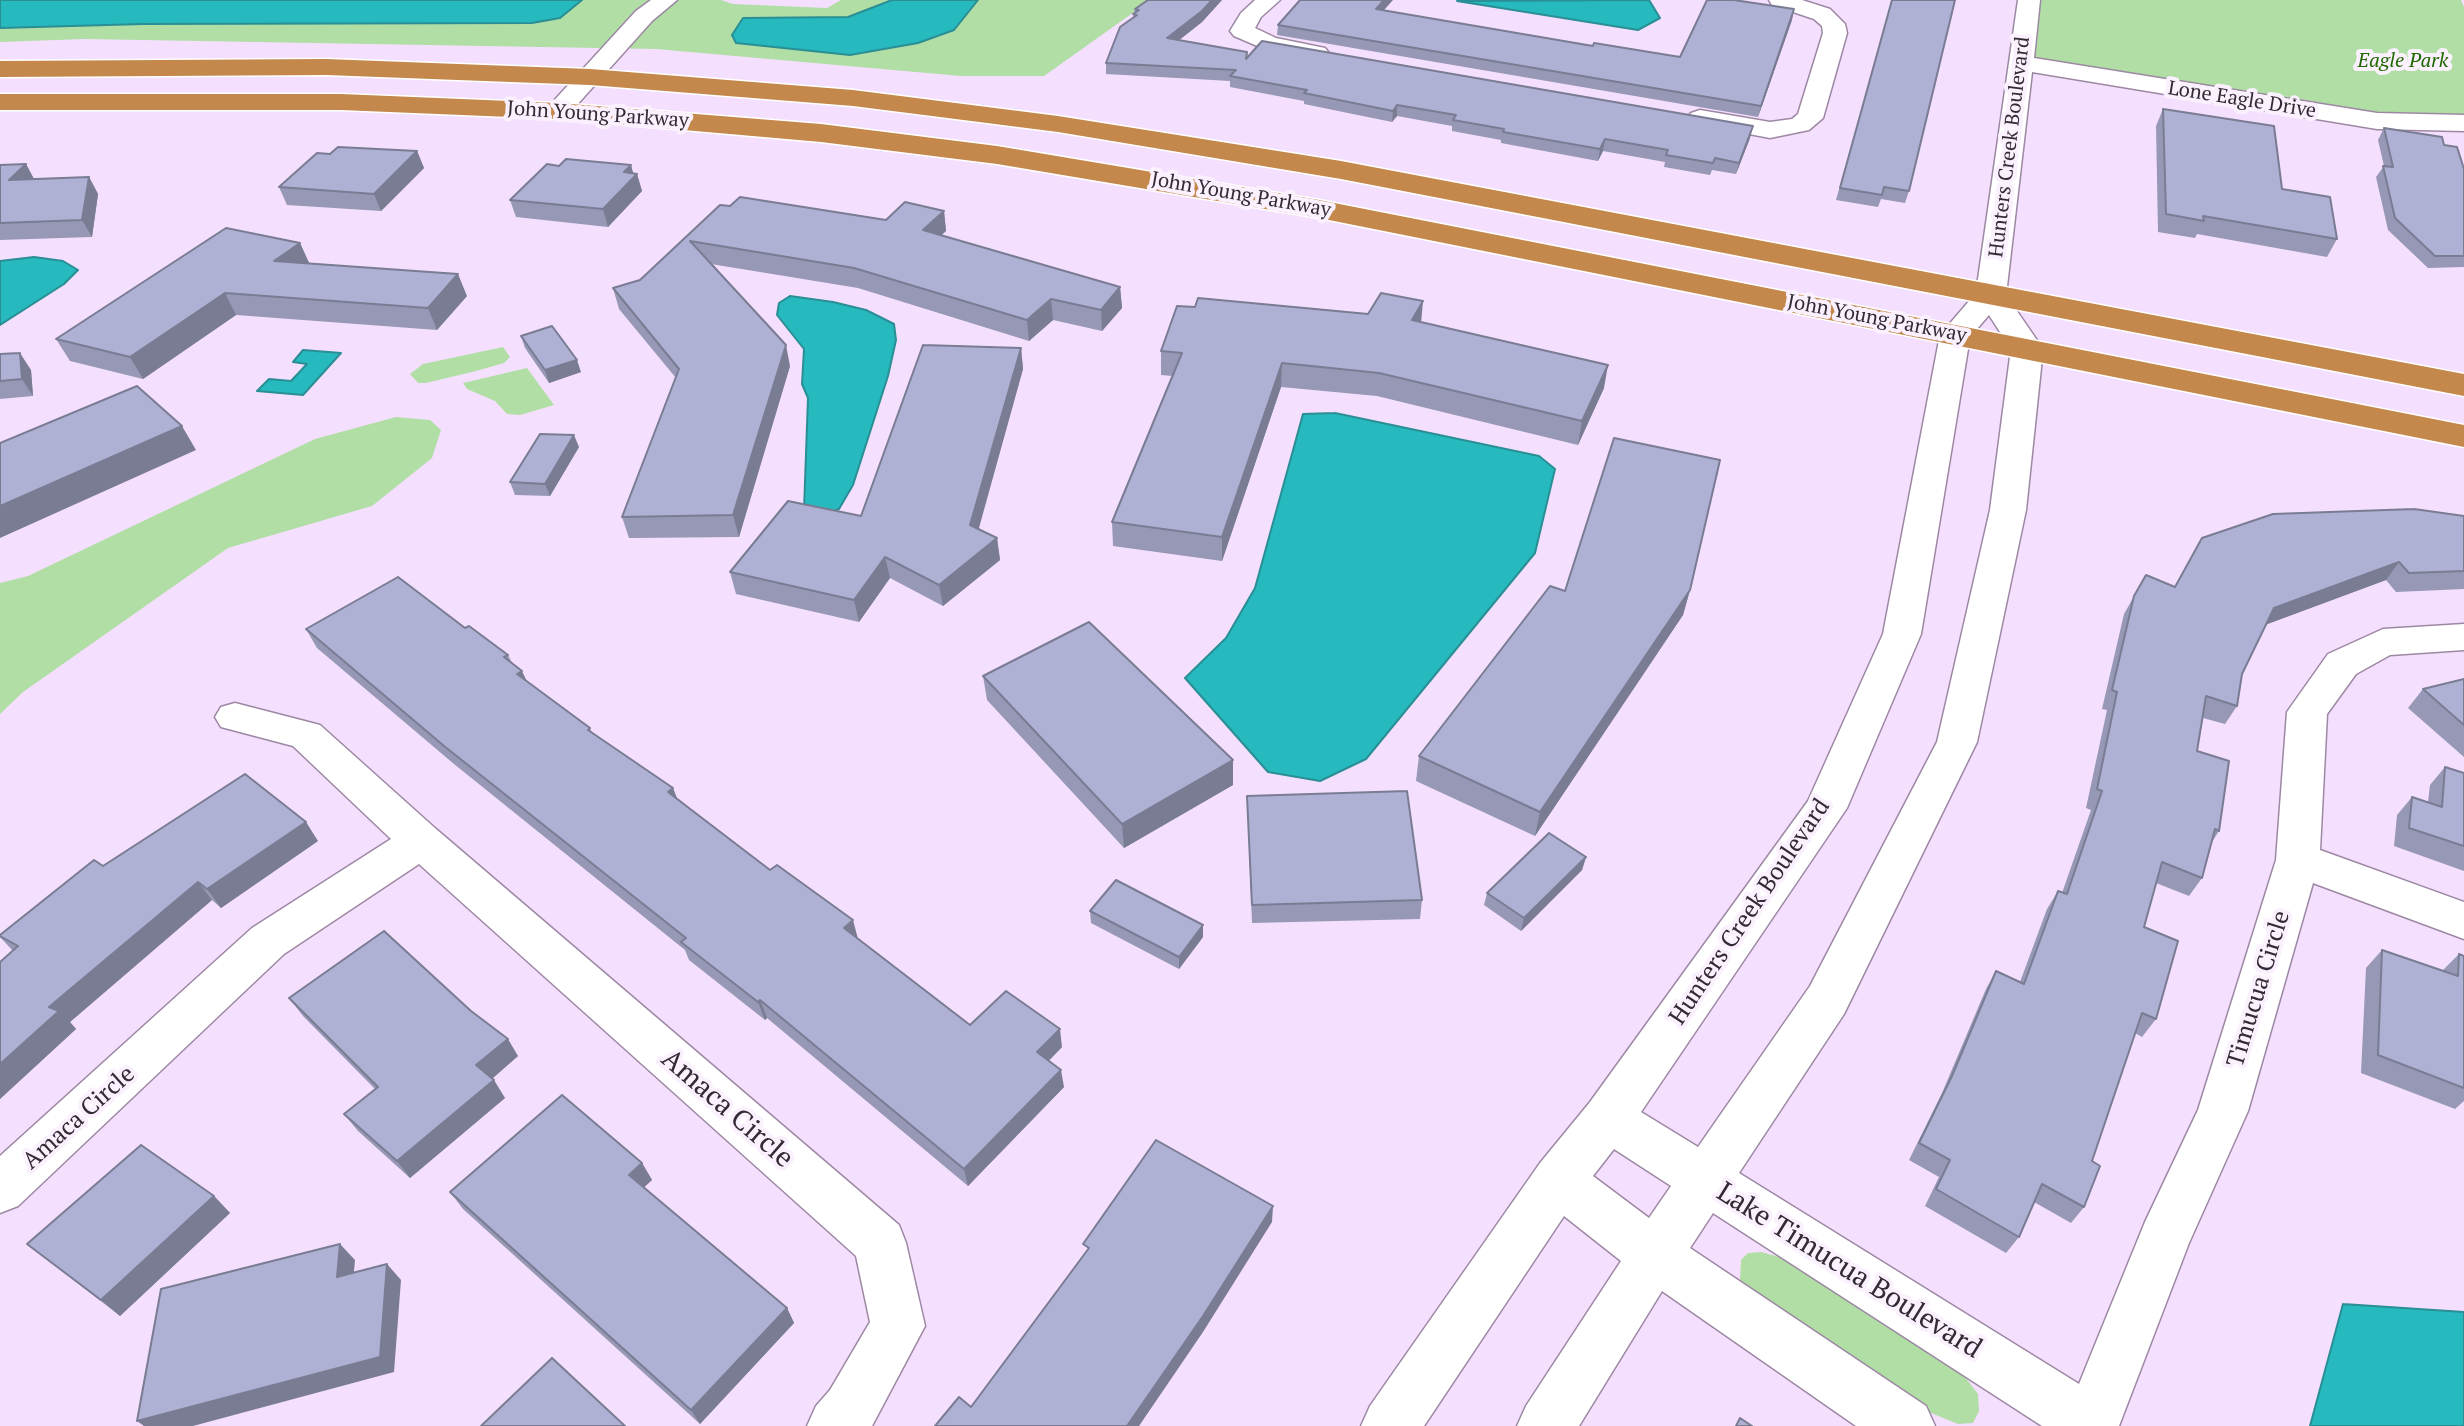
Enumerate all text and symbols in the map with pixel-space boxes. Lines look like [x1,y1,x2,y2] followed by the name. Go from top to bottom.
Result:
[1985,35,2035,259] street label: Hunters Creek Boulevard
[2358,49,2448,73] park label: Eagle Park
[2166,76,2318,124] street label: Lone Eagle Drive
[506,97,690,133] street label: John Young Parkway
[1149,167,1333,223] street label: John Young Parkway
[1785,290,1969,348] street label: John Young Parkway
[1664,794,1836,1030] street label: Hunters Creek Boulevard
[2222,907,2296,1071] street label: Timucua Circle
[654,1042,800,1176] street label: Amaca Circle
[17,1060,141,1176] street label: Amaca Circle
[1710,1176,1988,1366] street label: Lake Timucua Boulevard

